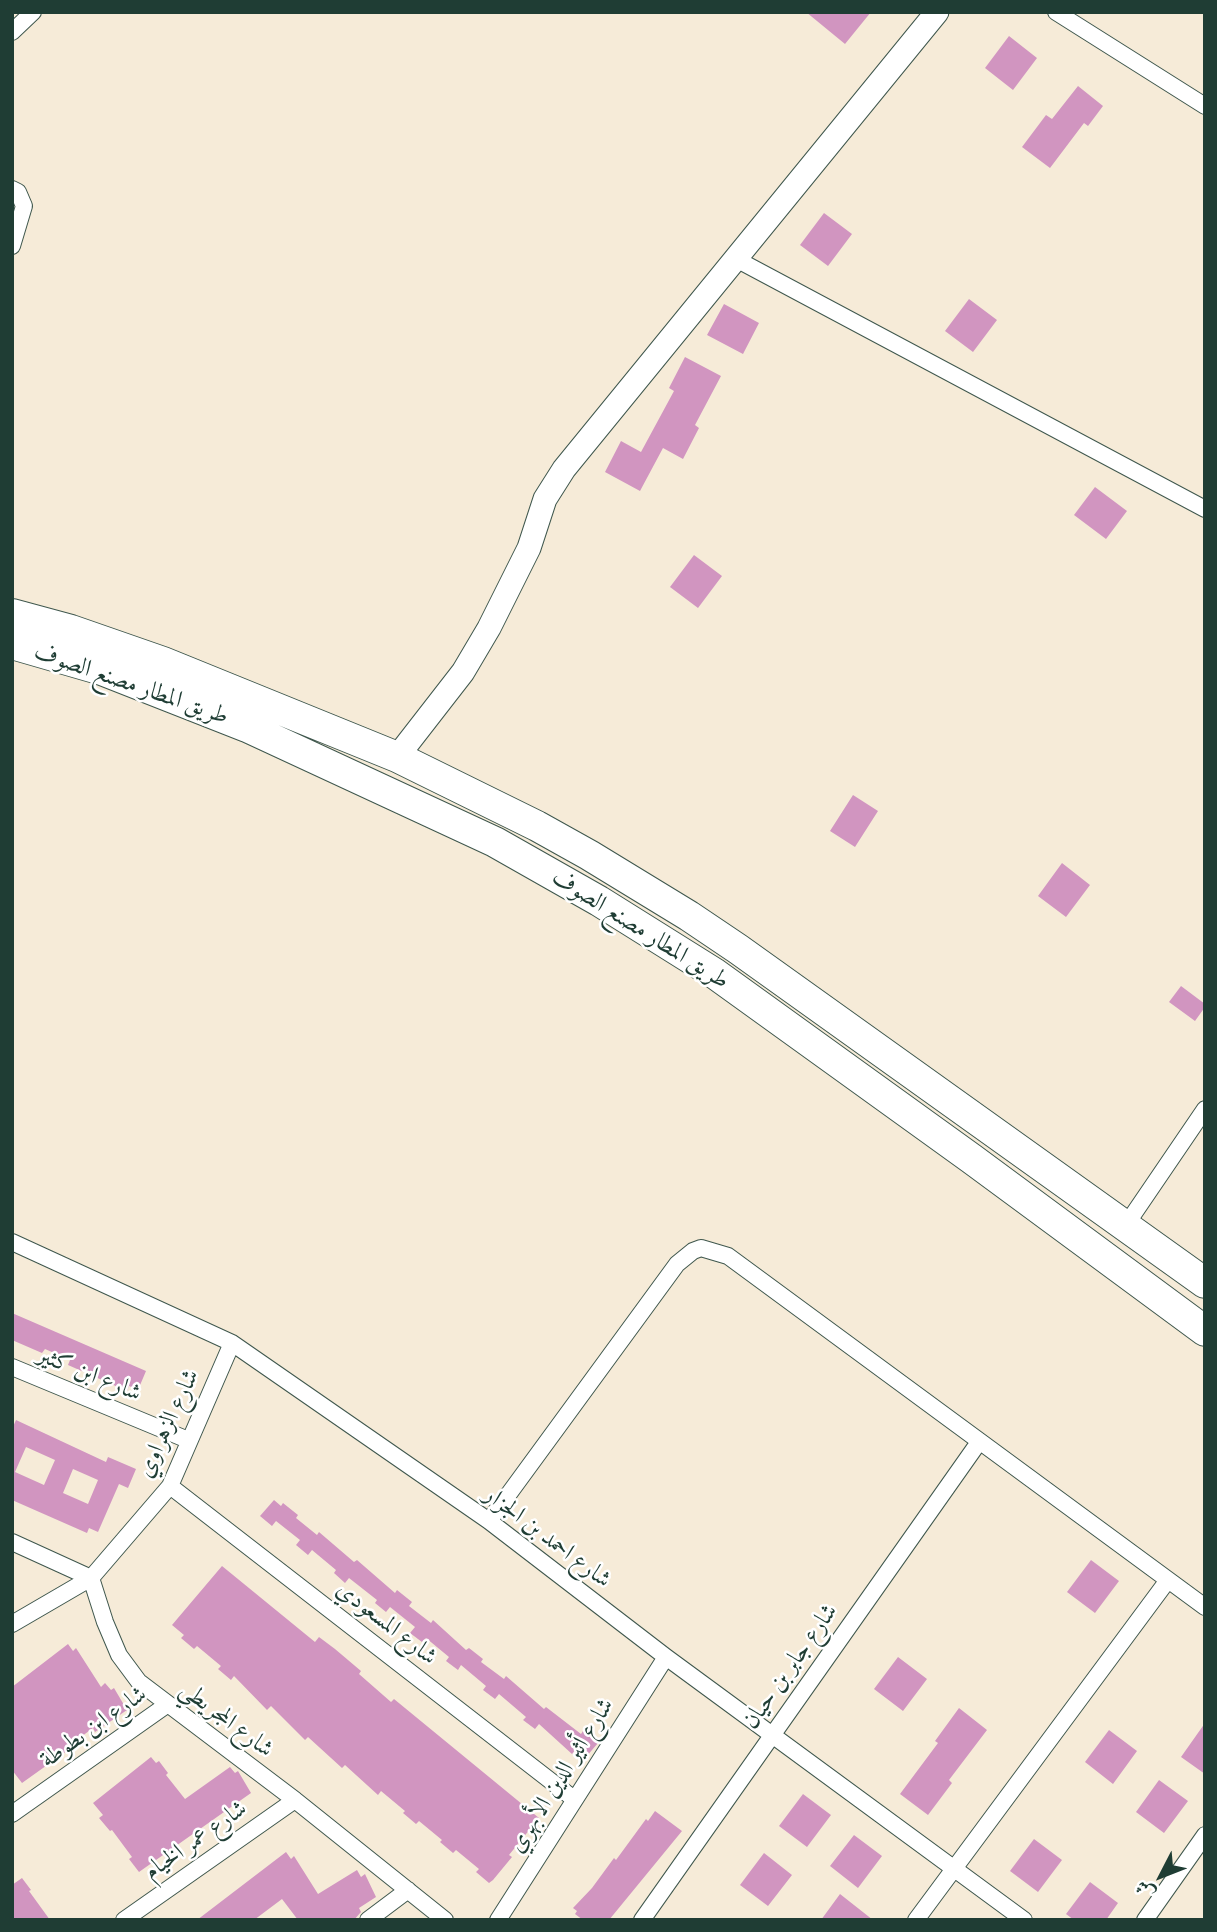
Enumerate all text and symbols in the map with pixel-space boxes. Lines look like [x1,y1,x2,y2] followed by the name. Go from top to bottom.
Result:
[30,638,232,732] street label: طريق المطار مصنع الصوف
[546,864,734,996] street label: طريق المطار مصنع الصوف
[33,1341,145,1409] street label: شارع ابن كثير
[131,1365,207,1483] street label: شارع الزهراوي
[478,1481,616,1595] street label: شارع احمد بن الجزار
[330,1576,442,1672] street label: شارع المسعودي
[737,1599,845,1735] street label: شارع جابر بن حيان
[173,1675,279,1765] street label: شارع المجريطي
[35,1681,153,1775] street label: شارع ابن بطوطة
[503,1693,621,1859] street label: شارع أثير الدين الأبهري
[139,1795,253,1887] street label: شارع عمر الخيام
[1126,1841,1196,1911] north arrow
[1130,1875,1161,1905] text: ش

